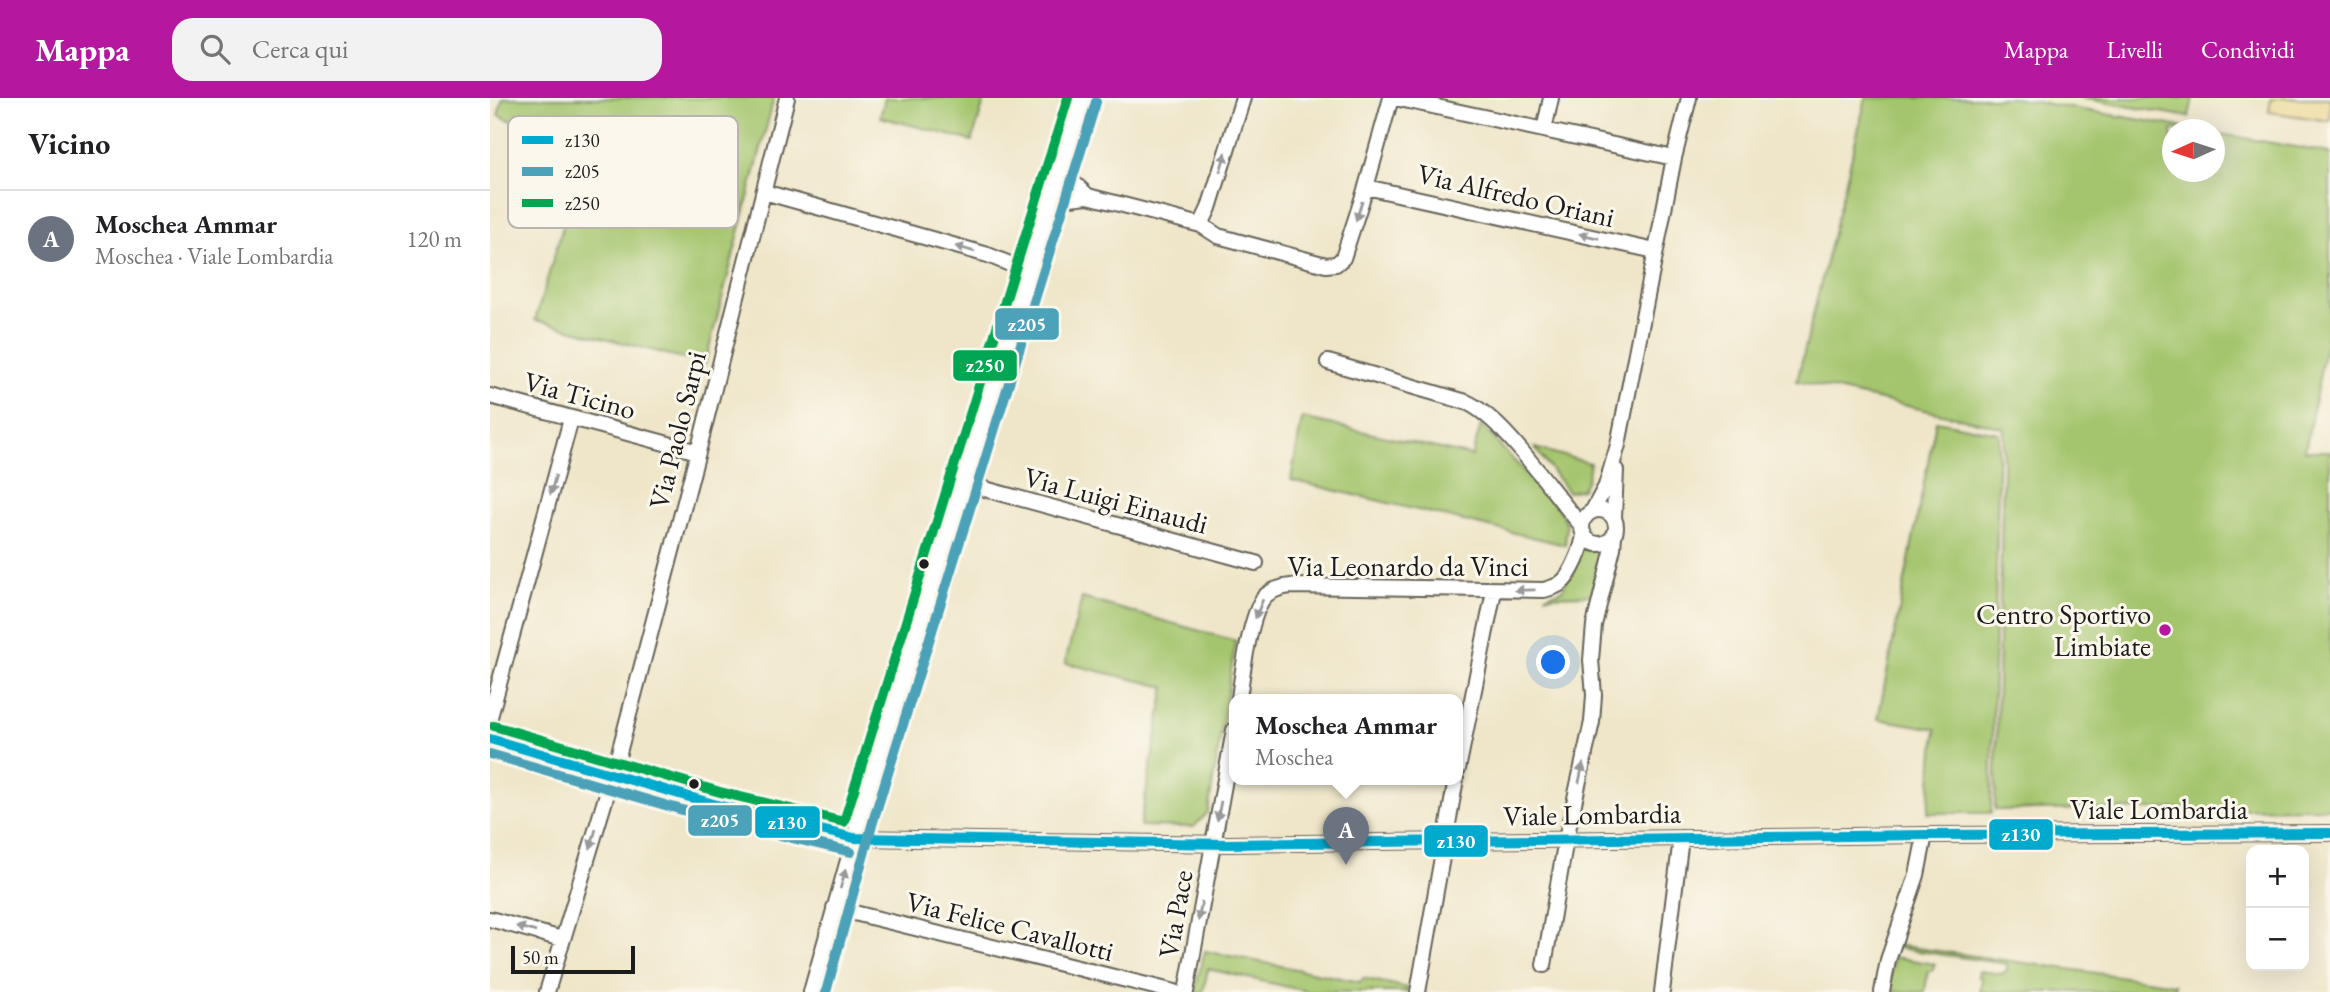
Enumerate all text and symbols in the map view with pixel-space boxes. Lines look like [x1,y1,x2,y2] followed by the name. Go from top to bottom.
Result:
[172,18,662,81] search box
[35,28,130,71] text: Mappa
[196,30,234,68] icon: search
[252,32,348,66] text: Cerca qui
[2004,34,2068,65] text: Mappa
[2106,34,2163,65] text: Livelli
[2201,34,2295,65] text: Condividi
[508,116,738,228] legend
[2162,119,2225,182] north arrow
[28,124,110,163] text: Vicino
[565,128,600,153] text: z130
[1219,151,1229,172] one-way arrow
[1414,155,1618,235] street label: Via Alfredo Oriani
[565,159,600,184] text: z205
[565,191,600,216] text: z250
[1353,200,1363,221] one-way arrow
[95,207,277,241] text: Moschea Ammar
[43,224,59,254] text: A
[406,224,462,254] text: 120 m
[1578,231,1600,242] one-way arrow
[95,241,334,271] text: Moschea · Viale Lombardia
[954,243,975,253] one-way arrow
[994,307,1060,341] line badge: z205
[1008,312,1046,337] text: z205
[640,347,714,513] street label: Via Paolo Sarpi
[952,349,1018,382] line badge: z250
[966,353,1004,378] text: z250
[520,363,640,427] street label: Via Ticino
[1020,458,1212,542] street label: Via Luigi Einaudi
[547,474,558,496] one-way arrow
[1288,548,1529,584] street label: Via Leonardo da Vinci
[917,557,931,571] unlabelled marker
[1513,584,1535,596] one-way arrow
[1976,596,2151,664] place label: Centro Sportivo Limbiate
[1253,599,1264,620] one-way arrow
[2157,622,2173,638] marker: Centro Sportivo Limbiate
[1536,645,1570,679] your location
[1229,694,1463,785] popup
[1255,708,1437,742] text: Moschea Ammar
[1255,742,1333,772] text: Moschea
[1575,762,1586,784] one-way arrow
[687,777,701,791] unlabelled marker
[2070,791,2249,827] street label: Viale Lombardia
[1503,794,1682,834] street label: Viale Lombardia
[1213,800,1224,822] one-way arrow
[687,804,753,837] line badge: z205
[754,805,821,839] line badge: z130
[1323,807,1369,865] pin: A
[701,808,739,833] text: z205
[768,810,806,835] text: z130
[1988,818,2054,851] line badge: z130
[2002,822,2040,847] text: z130
[1423,824,1489,858] line badge: z130
[587,829,597,850] one-way arrow
[1437,829,1475,854] text: z130
[2246,845,2309,971] map controls
[2246,845,2309,908] button: +
[1150,867,1200,961] street label: Via Pace
[838,868,848,889] one-way arrow
[903,883,1118,969] street label: Via Felice Cavallotti
[1194,900,1205,922] one-way arrow
[2246,908,2309,971] button: −
[515,923,537,934] one-way arrow
[511,943,635,975] scale bar
[522,945,559,970] text: 50 m

